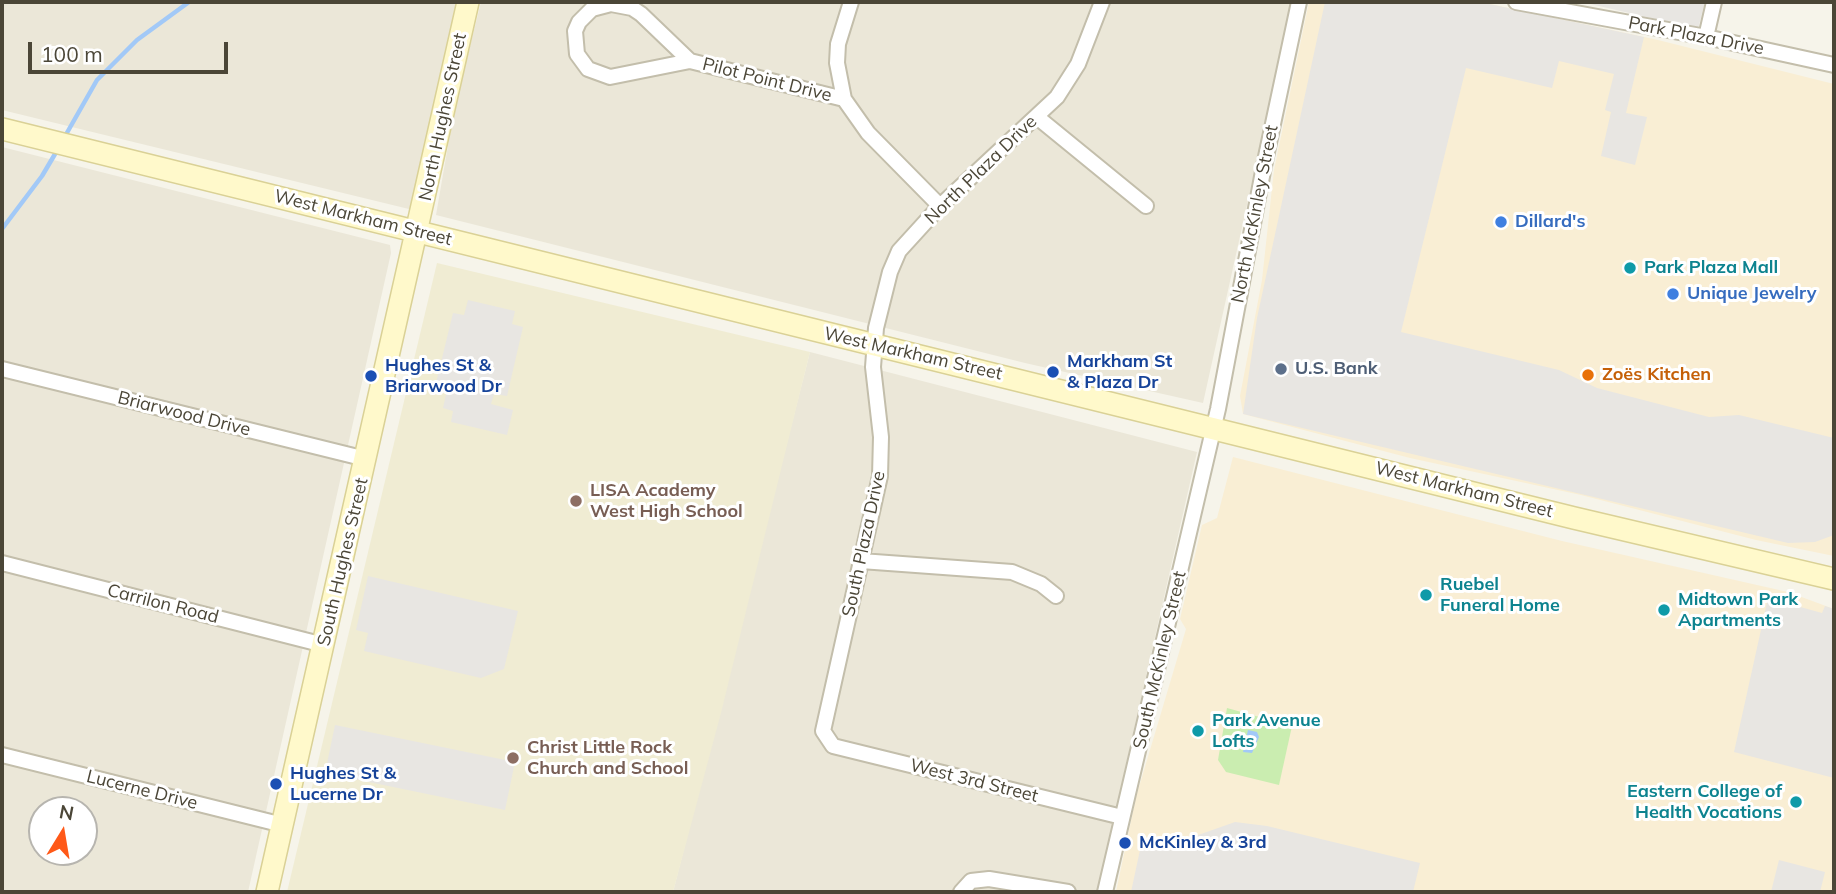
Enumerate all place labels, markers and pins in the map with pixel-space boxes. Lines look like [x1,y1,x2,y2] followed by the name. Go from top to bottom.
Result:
[1515,211,1585,233] place label: Dillard's
[1493,214,1509,230] marker: Dillard's
[1644,257,1778,279] place label: Park Plaza Mall
[1622,260,1638,276] marker: Park Plaza Mall
[1687,283,1816,305] place label: Unique Jewelry
[1665,286,1681,302] marker: Unique Jewelry
[1067,351,1172,394] place label: Markham St & Plaza Dr
[385,355,502,398] place label: Hughes St & Briarwood Dr
[1295,358,1378,380] place label: U.S. Bank
[1273,361,1289,377] marker: U.S. Bank
[1045,364,1061,380] marker: Markham St & Plaza Dr
[1602,364,1711,386] place label: Zoës Kitchen
[1580,367,1596,383] marker: Zoës Kitchen
[363,368,379,384] marker: Hughes St & Briarwood Dr
[590,480,743,522] place label: LISA Academy West High School
[568,493,584,509] marker: LISA Academy West High School
[1440,574,1560,616] place label: Ruebel Funeral Home
[1418,587,1434,603] marker: Ruebel Funeral Home
[1678,589,1798,632] place label: Midtown Park Apartments
[1656,602,1672,618] marker: Midtown Park Apartments
[1212,710,1321,752] place label: Park Avenue Lofts
[1190,723,1206,739] marker: Park Avenue Lofts
[527,737,688,780] place label: Christ Little Rock Church and School
[505,750,521,766] marker: Christ Little Rock Church and School
[290,763,396,806] place label: Hughes St & Lucerne Dr
[268,776,284,792] marker: Hughes St & Lucerne Dr
[1627,781,1782,824] place label: Eastern College of Health Vocations
[1788,794,1804,810] marker: Eastern College of Health Vocations
[1139,832,1267,854] place label: McKinley & 3rd
[1117,835,1133,851] marker: McKinley & 3rd

